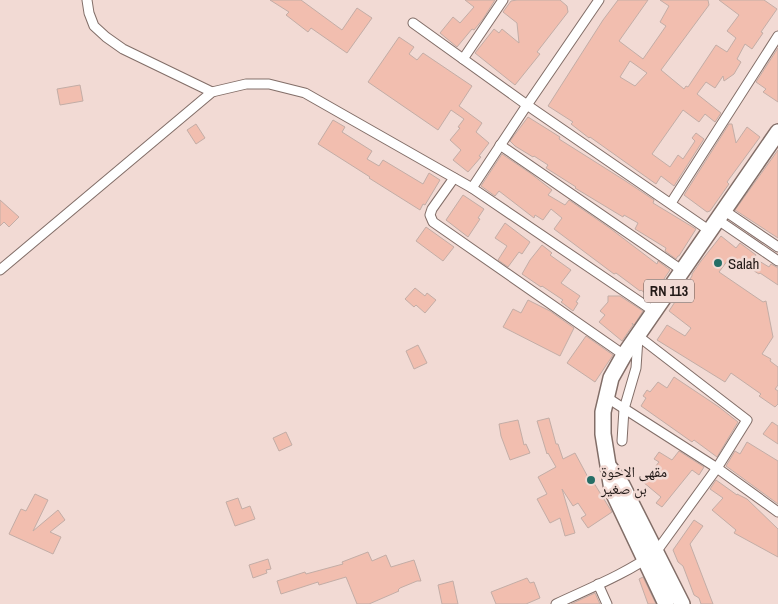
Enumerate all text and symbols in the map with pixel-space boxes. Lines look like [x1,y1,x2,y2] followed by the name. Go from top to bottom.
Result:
[728,253,759,274] place label: Salah
[712,257,724,269] marker: Salah
[644,280,694,302] road number: RN 113
[600,461,667,499] place label: مقهی الاخوة بن صغير
[585,474,597,486] marker: مقهی الاخوة بن صغير

